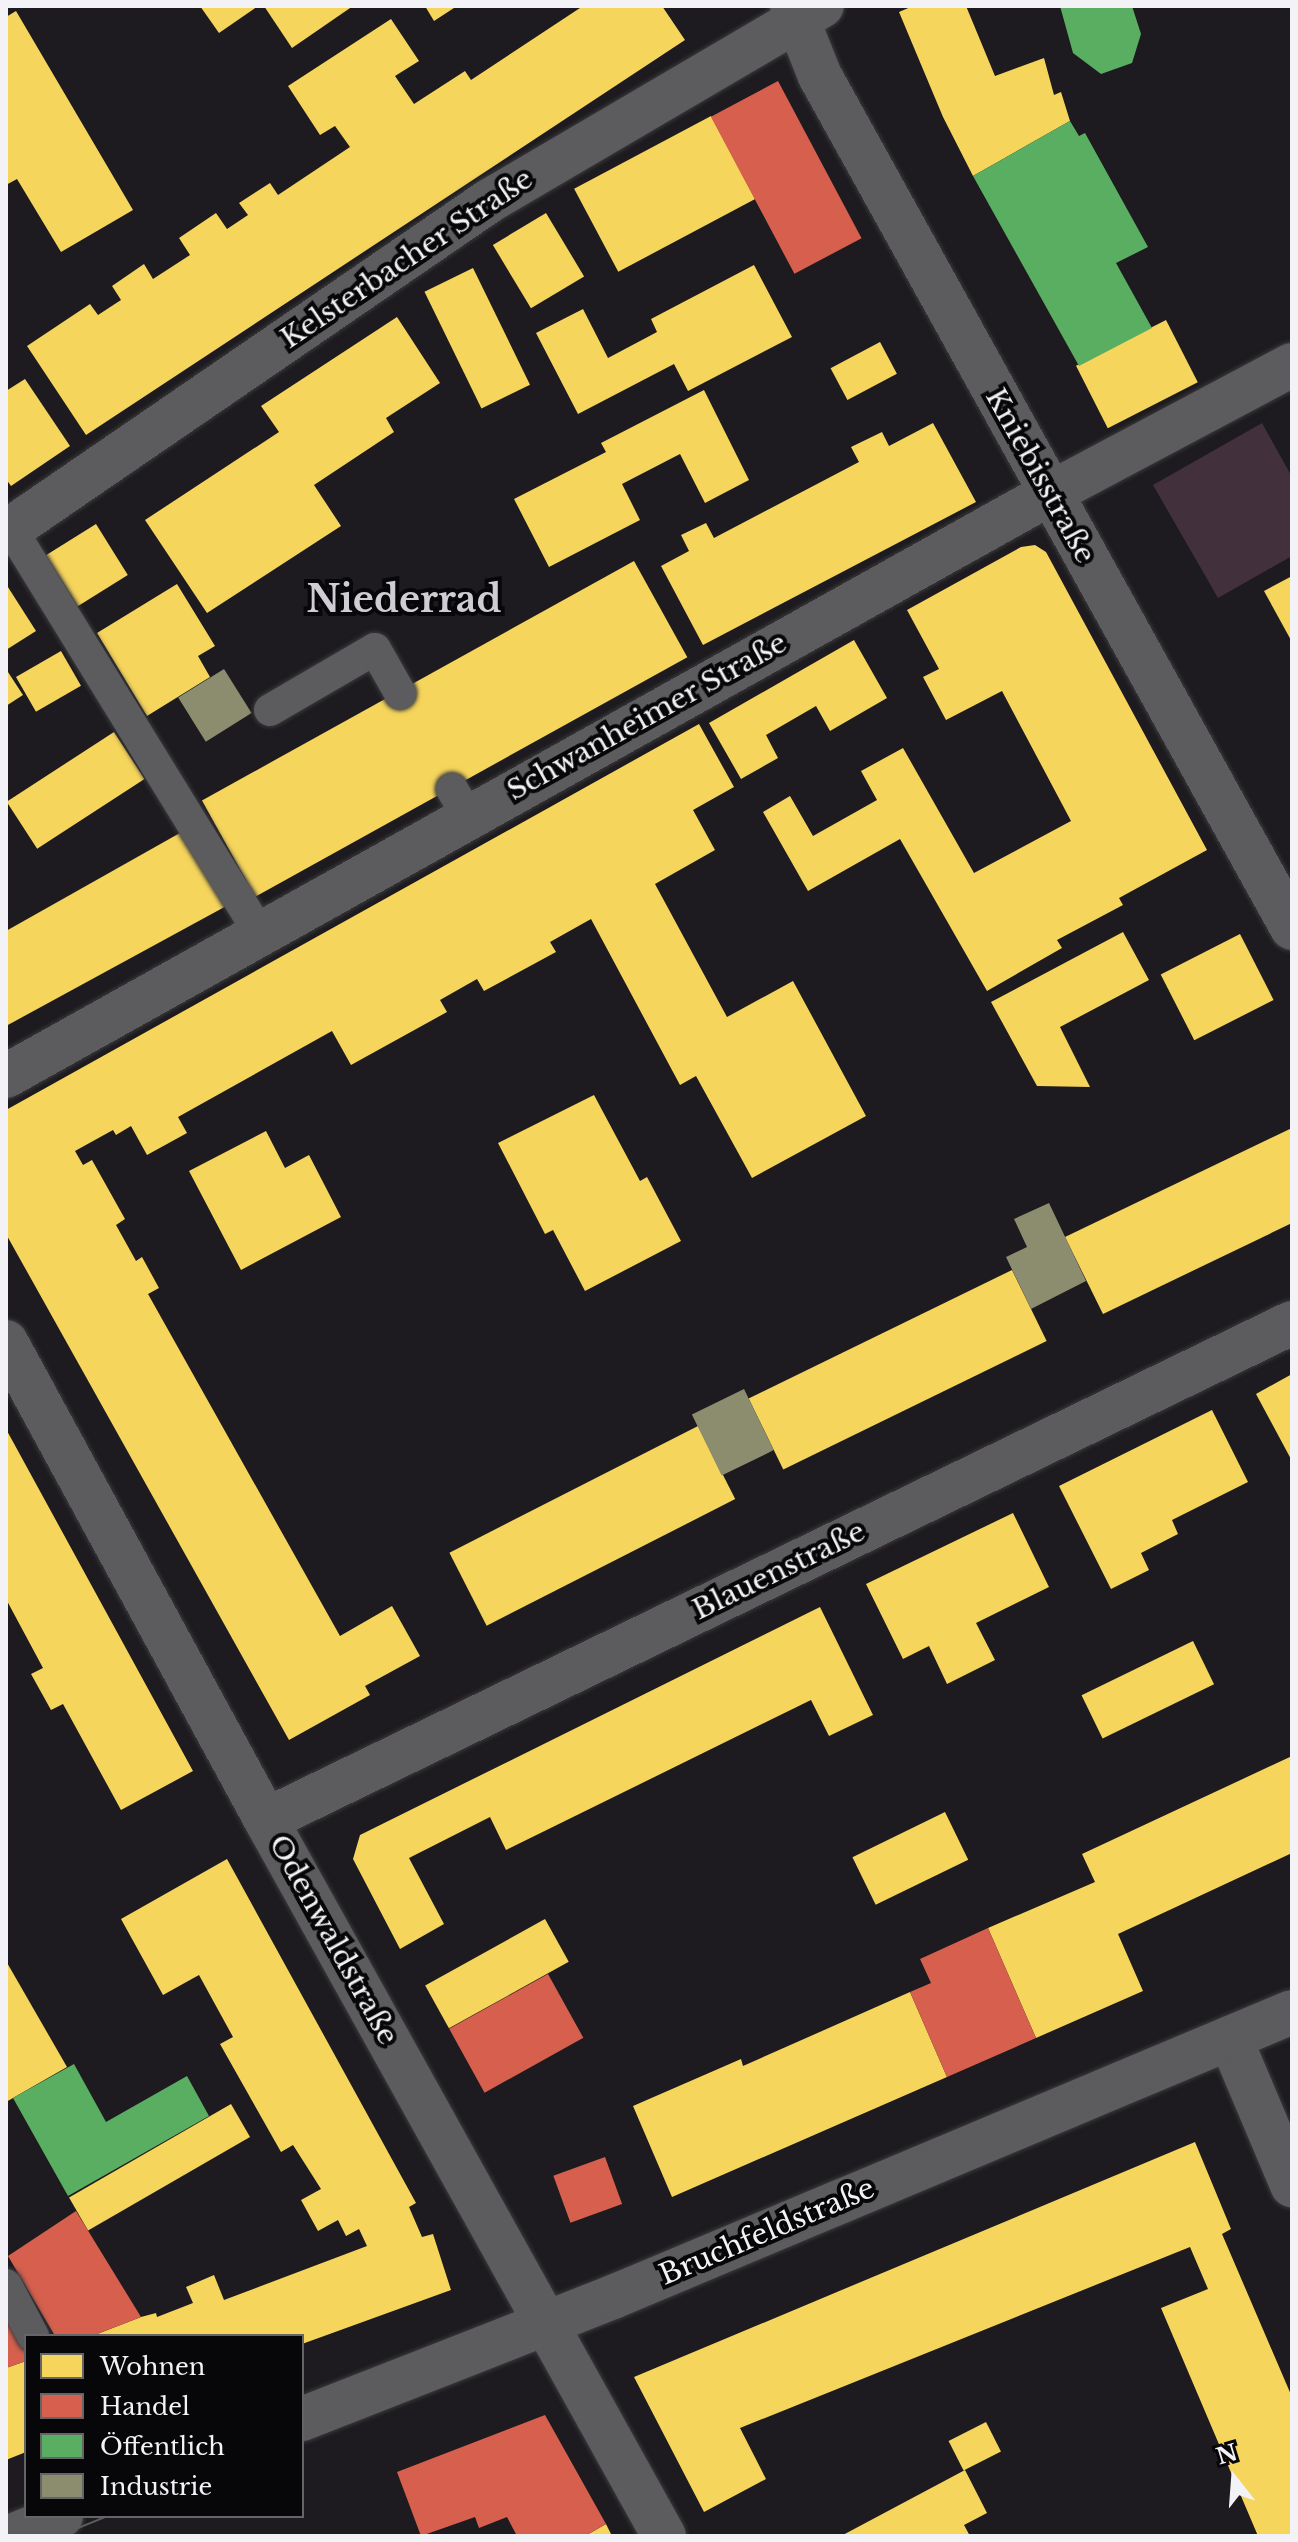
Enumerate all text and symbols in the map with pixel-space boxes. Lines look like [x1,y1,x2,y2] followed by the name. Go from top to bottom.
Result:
[274,162,540,356] street label: Kelsterbacher Straße
[978,383,1102,569] street label: Kniebisstraße
[307,578,501,622] district label: Niederrad
[501,626,793,808] street label: Schwanheimer Straße
[687,1515,871,1627] street label: Blauenstraße
[261,1829,405,2051] street label: Odenwaldstraße
[654,2172,880,2292] street label: Bruchfeldstraße
[24,2334,304,2518] legend
[100,2352,205,2381] text: Wohnen
[100,2392,190,2421] text: Handel
[100,2432,225,2461] text: Öffentlich
[1194,2438,1274,2518] north arrow
[1213,2439,1241,2471] text: N
[100,2472,212,2501] text: Industrie

